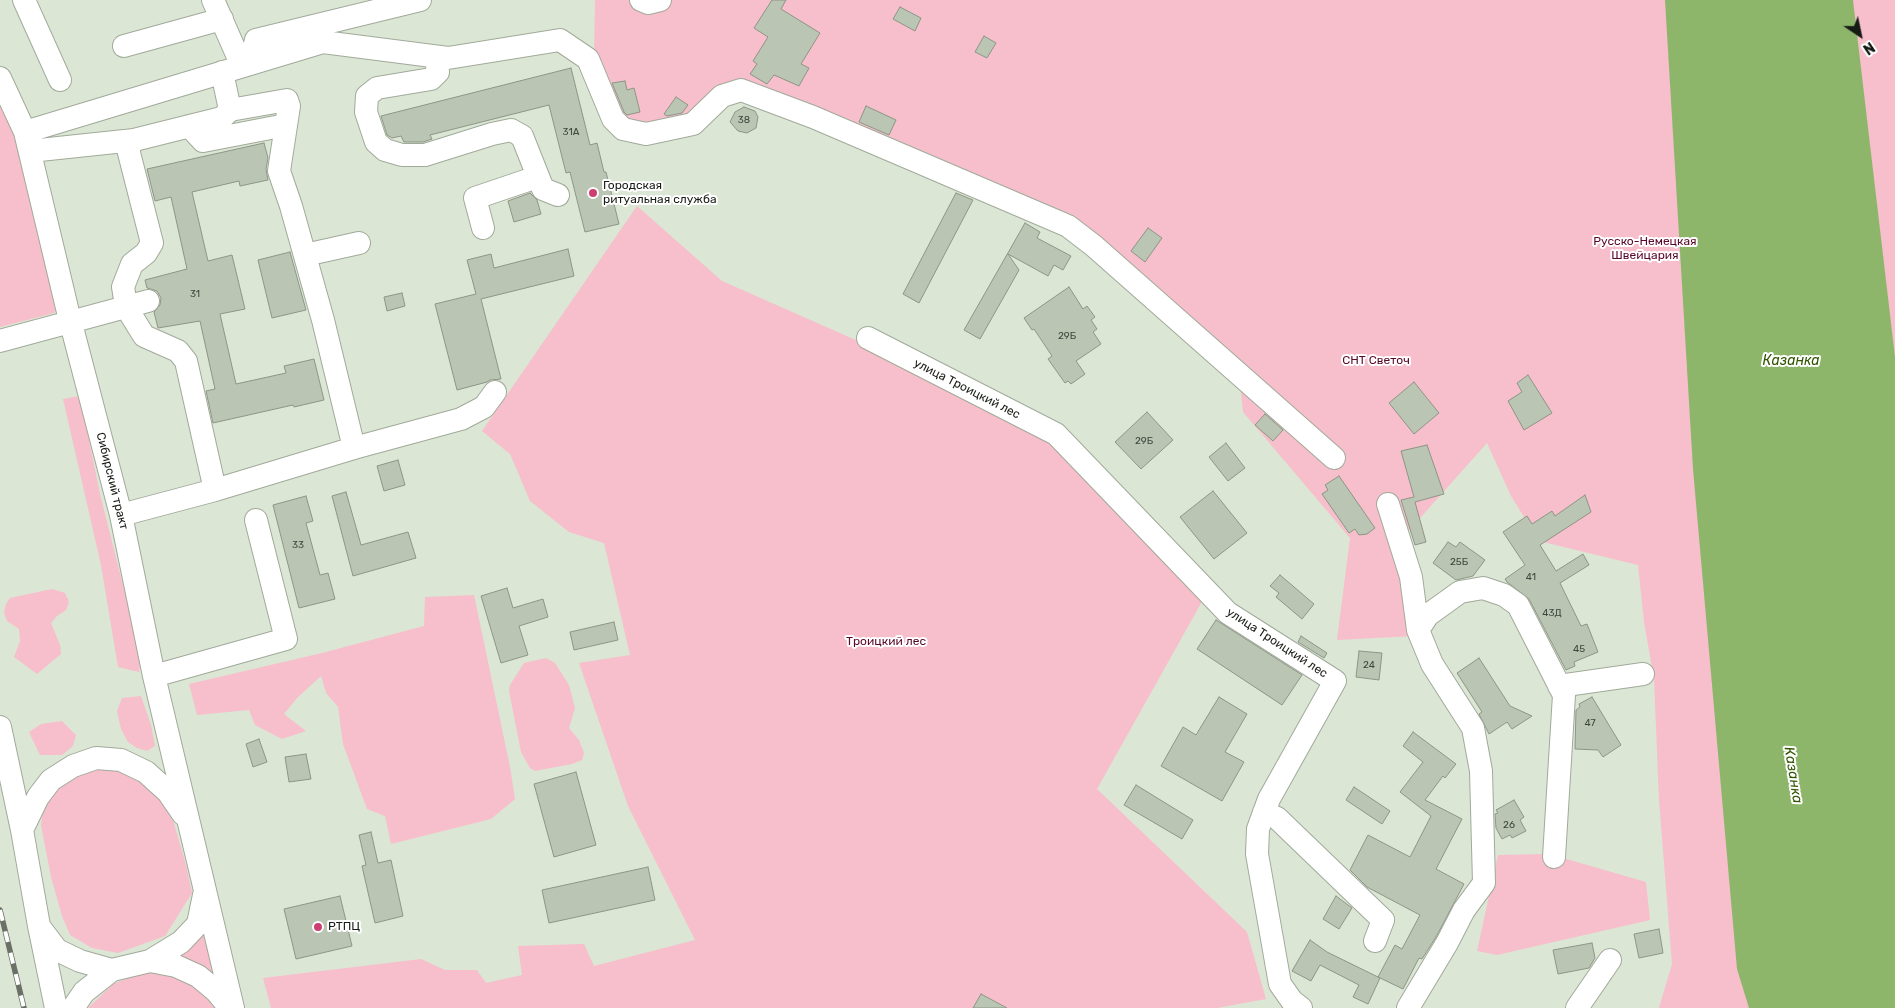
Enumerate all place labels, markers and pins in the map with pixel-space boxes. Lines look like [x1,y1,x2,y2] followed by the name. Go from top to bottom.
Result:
[603,179,717,207] place label: Городская ритуальная служба
[587,187,599,199] marker: Городская ритуальная служба
[328,920,360,934] place label: РТПЦ
[312,921,324,933] marker: РТПЦ

